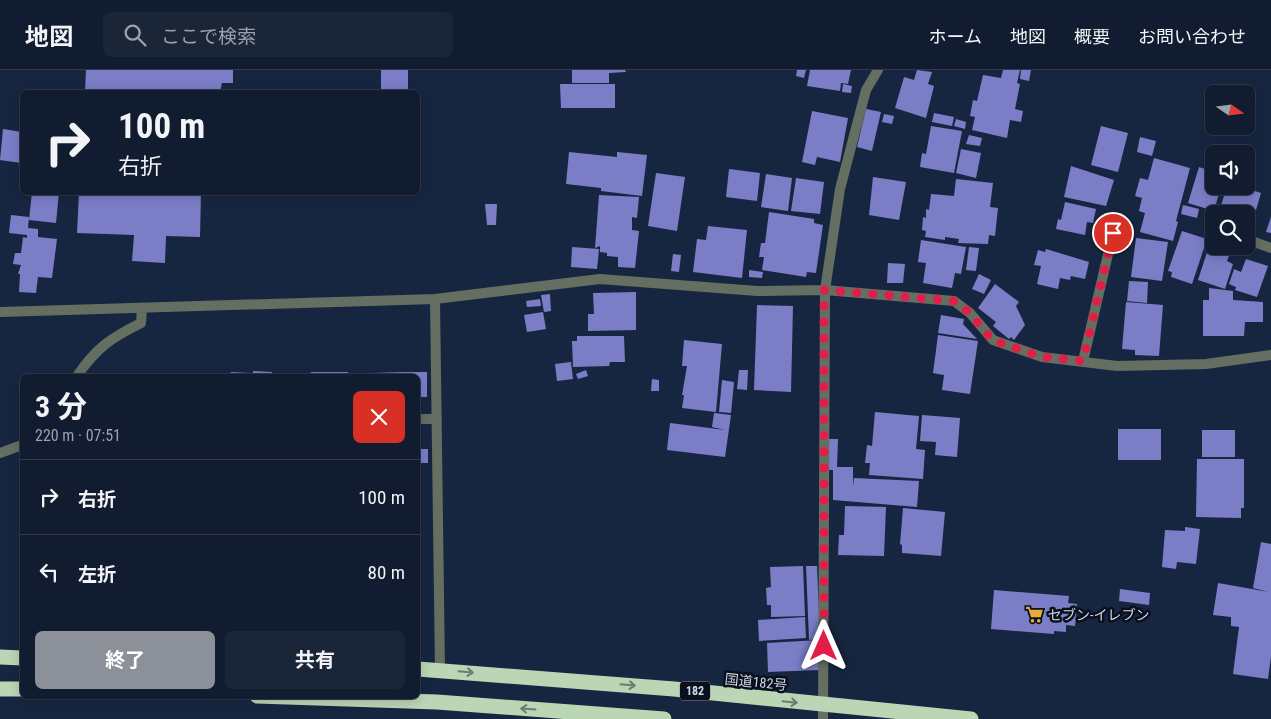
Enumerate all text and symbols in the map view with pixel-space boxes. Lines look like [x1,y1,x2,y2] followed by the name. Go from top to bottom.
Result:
[103,12,453,57] search box
[121,21,149,49] icon: search
[25,23,73,51] text: 地図
[161,25,256,48] text: ここで検索
[929,26,982,47] text: ホーム
[1010,26,1046,47] text: 地図
[1074,26,1110,47] text: 概要
[1138,26,1246,47] text: お問い合わせ
[1205,85,1255,135] north arrow
[1205,85,1255,255] map controls
[118,106,205,147] text: 100 m
[35,110,100,175] icon: right
[1205,145,1255,195] button: sound
[118,154,162,179] text: 右折
[1205,205,1255,255] button: search
[1092,212,1134,254] pin
[1099,219,1127,247] icon: arrive
[35,389,87,424] text: 3 分
[353,391,405,443] button: close
[35,426,121,445] text: 220 m · 07:51
[35,483,63,511] icon: right
[358,486,405,509] text: 100 m
[78,488,116,511] text: 右折
[35,558,63,586] icon: left
[368,561,405,584] text: 80 m
[78,563,116,586] text: 左折
[1024,605,1044,625] supermarket icon: セブン-イレブン
[1048,607,1149,623] place label: セブン-イレブン
[797,619,849,671] position arrow
[35,631,215,689] button: 終了
[225,631,405,689] button: 共有
[458,667,474,677] one-way arrow
[724,671,788,693] street label: 国道182号
[620,681,636,690] one-way arrow
[680,682,710,700] road number: 182
[781,697,797,707] one-way arrow
[520,704,536,713] one-way arrow

